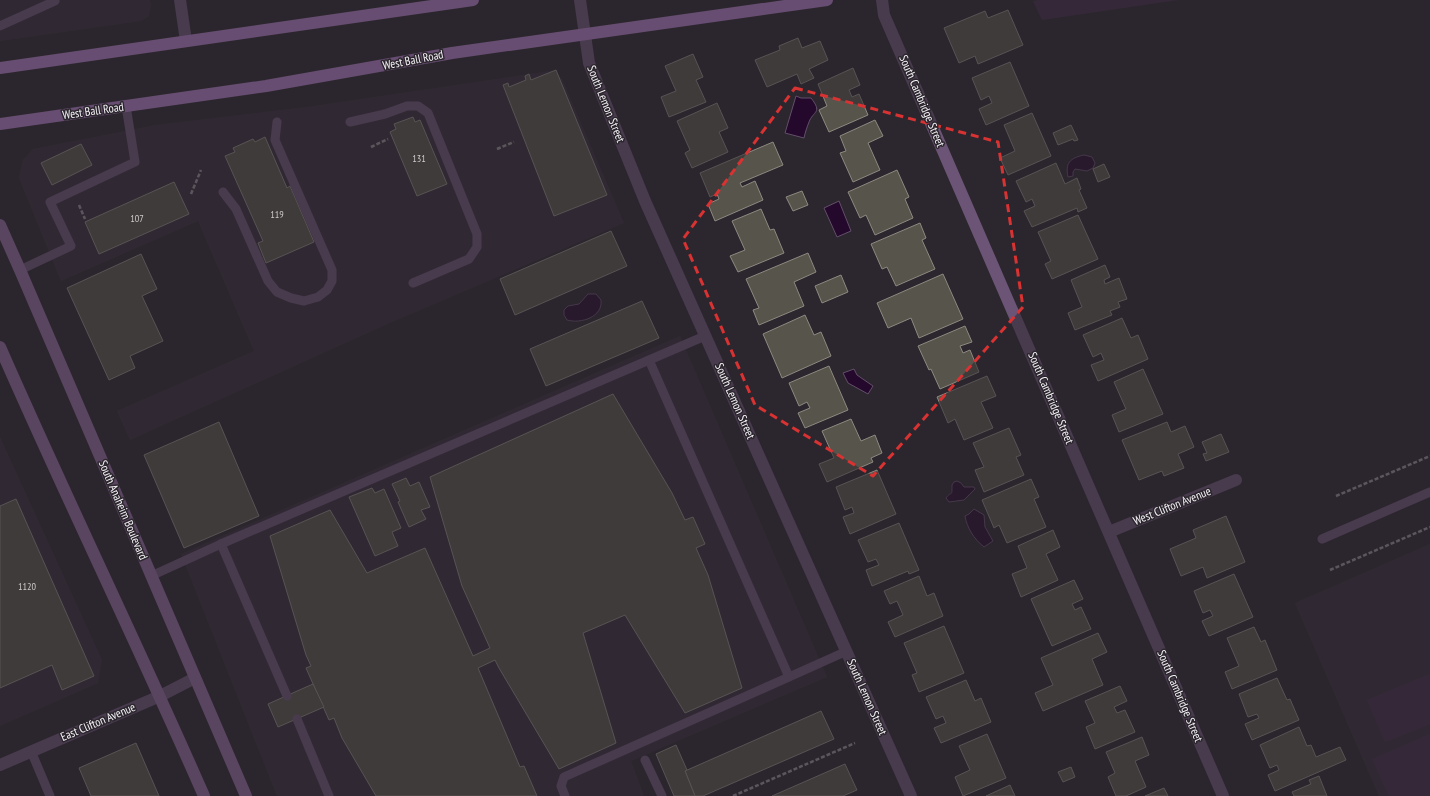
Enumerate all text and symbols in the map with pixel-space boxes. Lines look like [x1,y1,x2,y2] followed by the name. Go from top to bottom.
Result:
[381,46,445,73] street label: West Ball Road
[896,53,949,150] street label: South Cambridge Street
[584,63,629,145] street label: South Lemon Street
[61,99,124,122] street label: West Ball Road
[412,152,426,165] house number: 131
[270,208,284,221] house number: 119
[130,212,144,225] house number: 107
[1025,350,1078,447] street label: South Cambridge Street
[712,360,759,442] street label: South Lemon Street
[96,458,151,562] street label: South Anaheim Boulevard
[1131,483,1213,528] street label: West Clifton Avenue
[18,580,37,593] house number: 1120
[1154,648,1207,745] street label: South Cambridge Street
[844,656,891,738] street label: South Lemon Street
[58,699,138,744] street label: East Clifton Avenue

